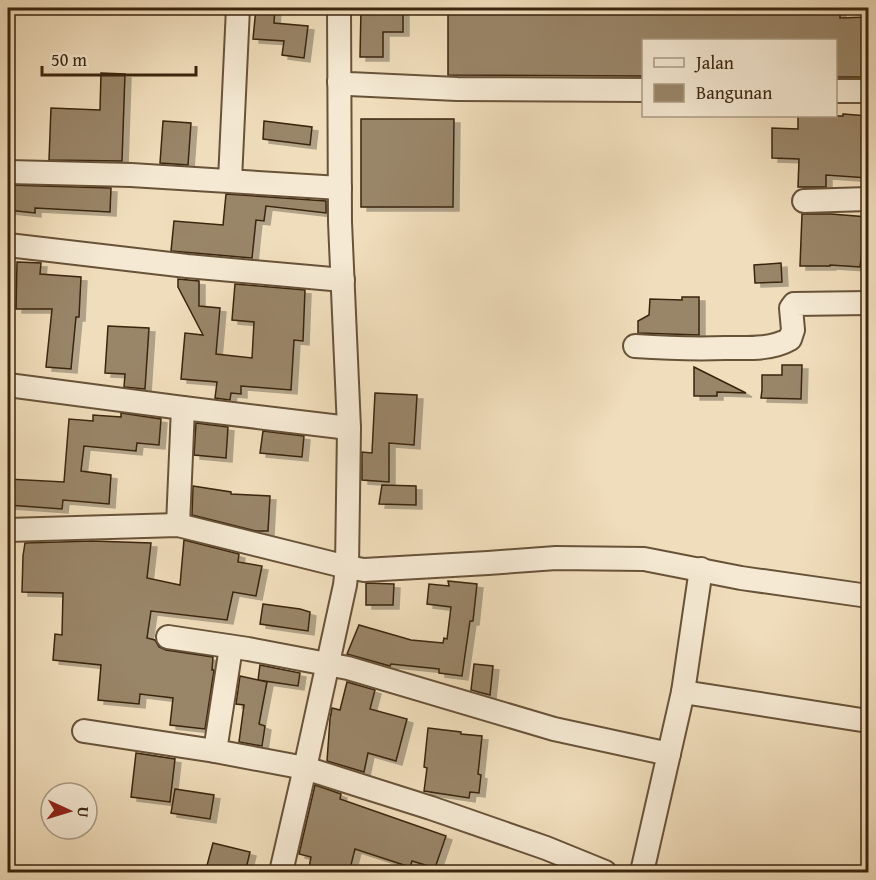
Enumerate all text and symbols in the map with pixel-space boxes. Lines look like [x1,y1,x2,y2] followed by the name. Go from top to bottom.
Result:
[42,39,196,77] scale bar
[642,39,837,117] legend
[51,46,87,73] text: 50 m
[694,49,734,76] text: Jalan
[696,79,772,106] text: Bangunan
[39,781,99,841] north arrow
[72,806,96,818] text: U

